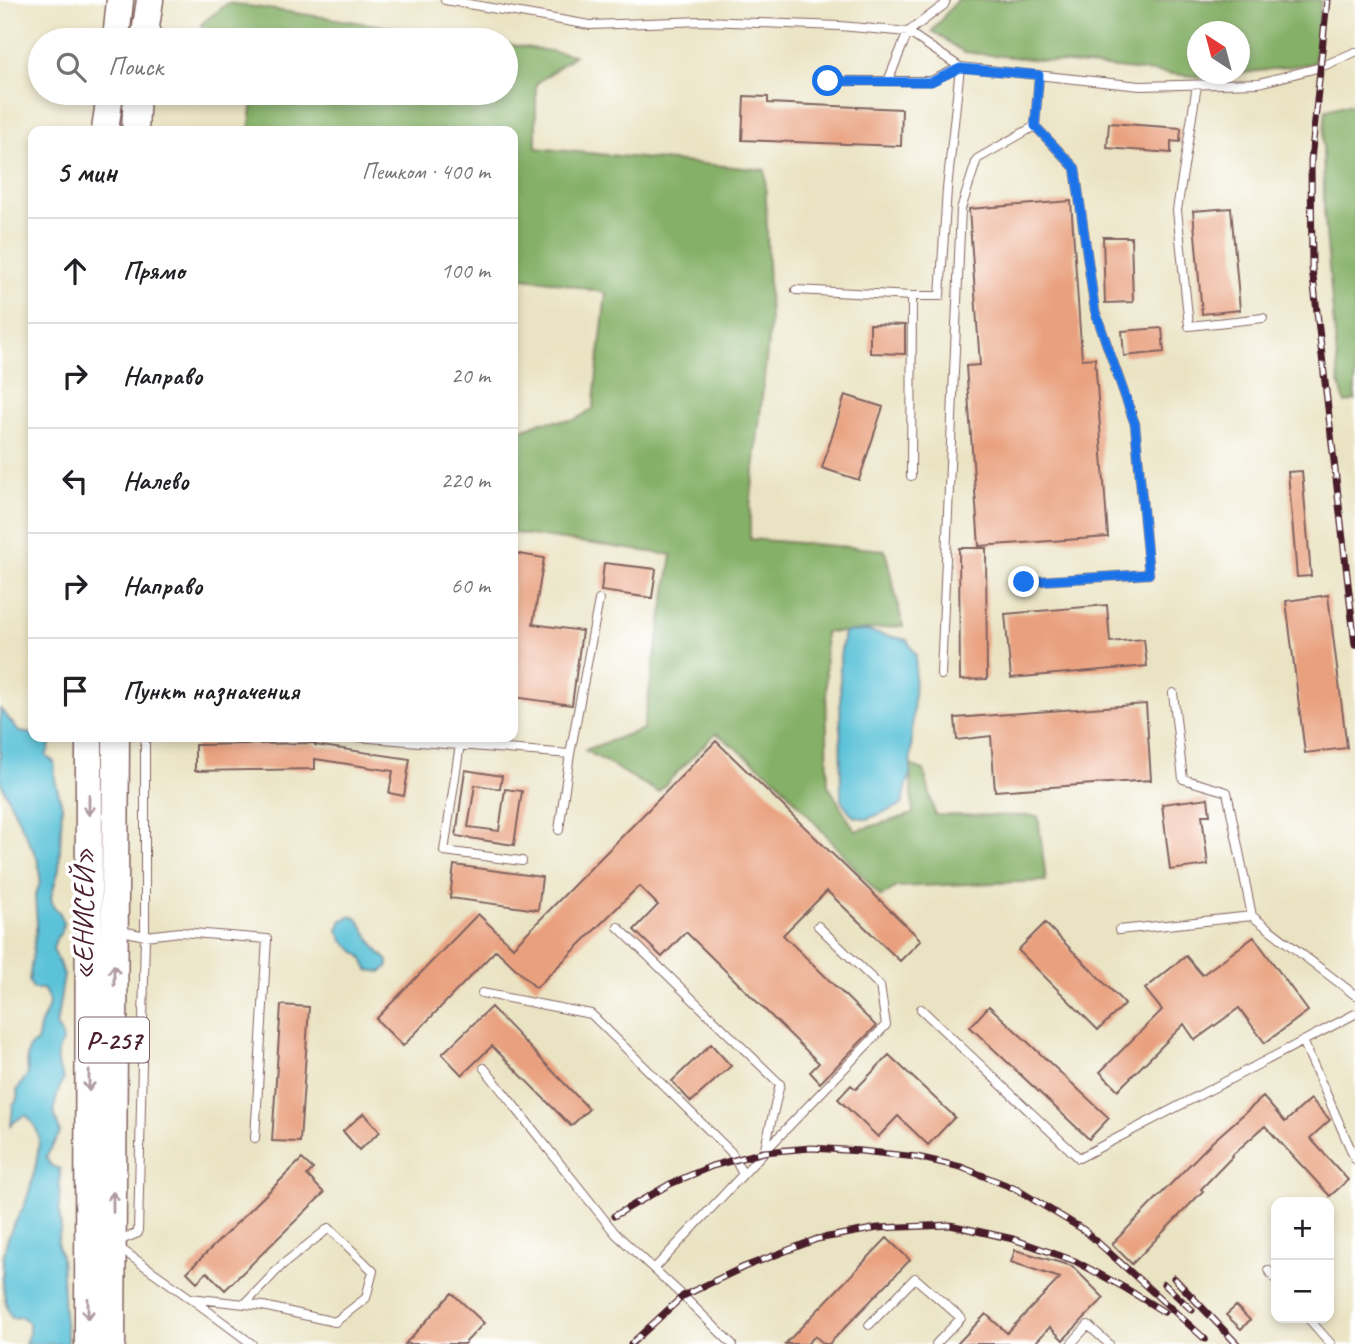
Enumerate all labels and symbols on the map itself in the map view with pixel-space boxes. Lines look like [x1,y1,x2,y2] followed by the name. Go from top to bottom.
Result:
[1187,21,1250,84] north arrow
[812,65,843,96] route start
[1008,566,1039,597] route end
[82,793,96,816] one-way arrow
[66,848,101,980] street label: «ЕНИСЕЙ»
[107,964,121,987] one-way arrow
[79,1018,149,1063] road number: Р-257
[82,1070,96,1093] one-way arrow
[106,1191,120,1214] one-way arrow
[81,1297,95,1320] one-way arrow

